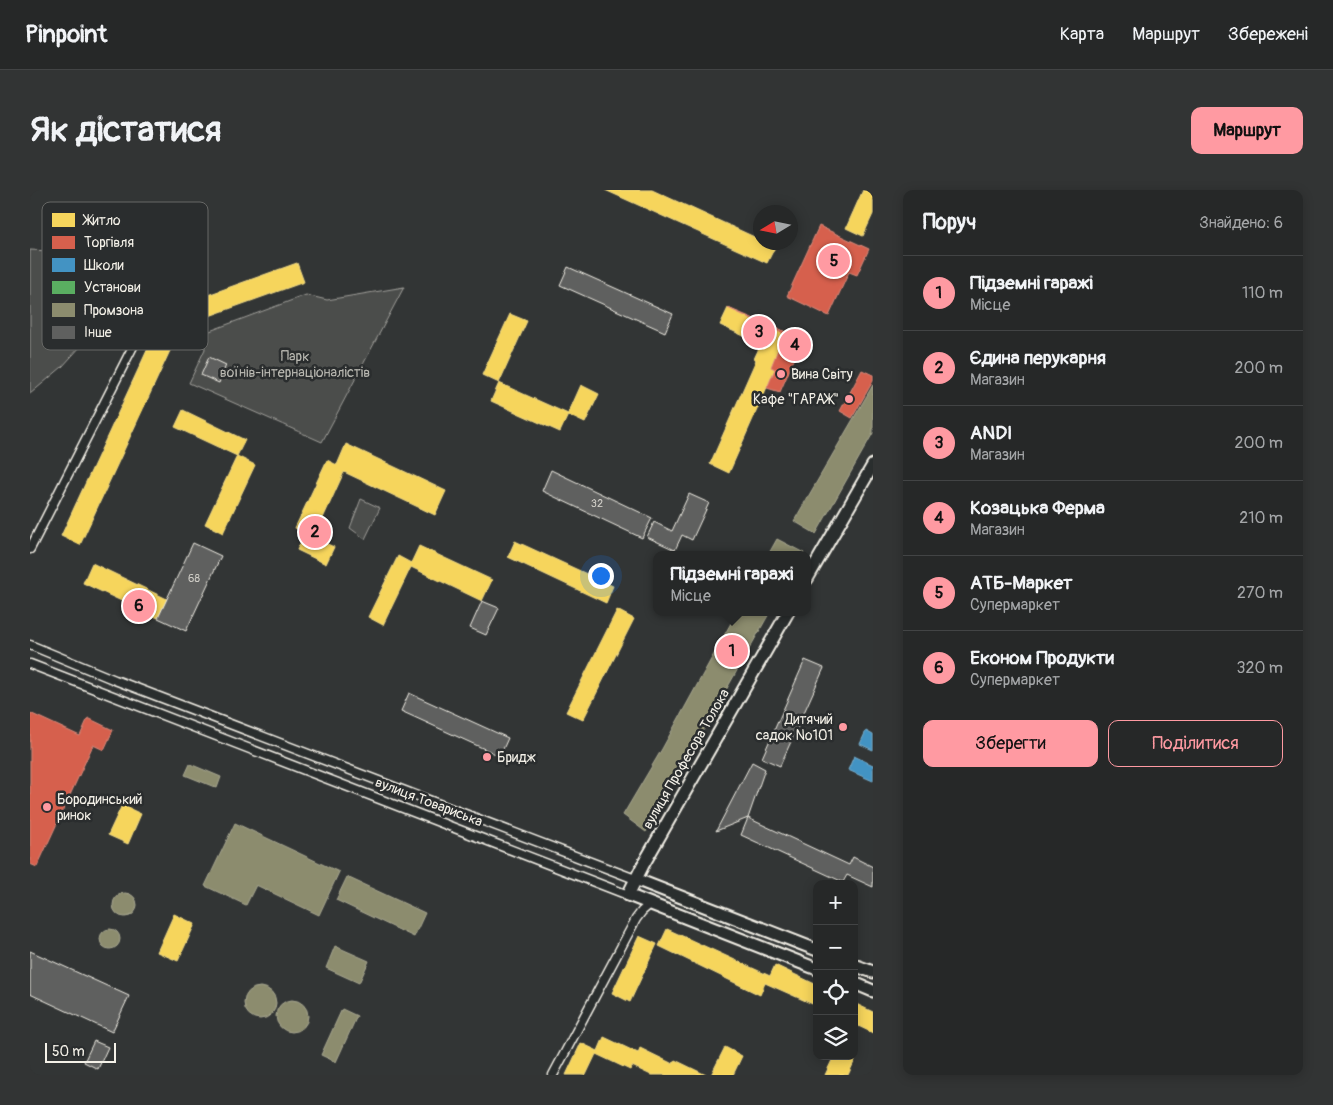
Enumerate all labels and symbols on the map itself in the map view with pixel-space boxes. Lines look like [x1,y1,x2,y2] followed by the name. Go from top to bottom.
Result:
[42,202,208,350] legend
[753,205,798,250] north arrow
[82,212,121,229] text: Житло
[84,234,134,251] text: Торгівля
[818,242,850,280] pin: 5
[84,257,124,274] text: Школи
[84,279,140,296] text: Установи
[84,302,144,319] text: Промзона
[743,313,775,351] pin: 3
[84,324,112,341] text: Інше
[779,326,811,364] pin: 4
[220,348,370,381] park label: Парк воїнів-інтернаціоналістів
[791,366,853,383] place label: Вина Світу
[775,368,787,380] marker: Вина Світу
[753,391,839,408] place label: Кафе "ГАРАЖ"
[843,393,855,405] marker: Кафе "ГАРАЖ"
[591,497,603,510] house number: 32
[299,513,331,551] pin: 2
[588,563,614,589] your location
[188,572,200,585] house number: 68
[123,587,155,625] pin: 6
[716,632,748,670] pin: 1
[639,686,733,832] street label: вулиця Професора Толока
[756,711,833,744] place label: Дитячий садок №101
[837,721,849,733] marker: Дитячий садок №101
[497,749,536,766] place label: Бридж
[481,751,493,763] marker: Бридж
[373,774,485,830] street label: вулиця Товариська
[57,791,142,824] place label: Бородинський ринок
[41,801,53,813] marker: Бородинський ринок
[45,1040,116,1063] scale bar

